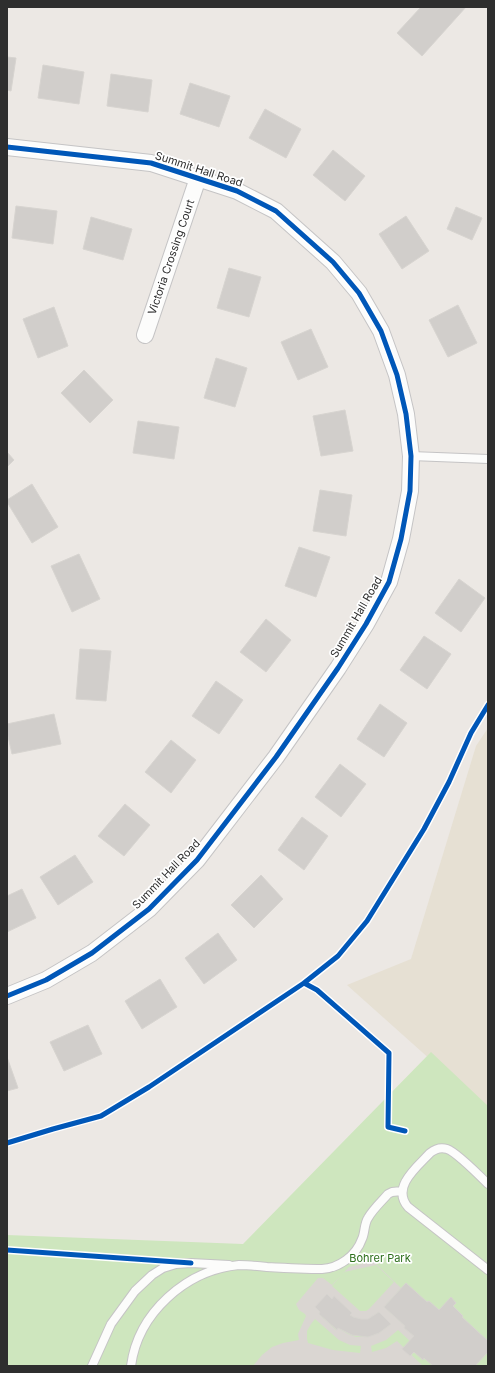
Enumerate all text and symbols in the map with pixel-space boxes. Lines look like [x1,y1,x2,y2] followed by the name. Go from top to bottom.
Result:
[153,148,245,190] street label: Summit Hall Road
[145,197,197,317] street label: Victoria Crossing Court
[327,574,385,660] street label: Summit Hall Road
[129,836,203,912] street label: Summit Hall Road
[349,1251,411,1265] park label: Bohrer Park

